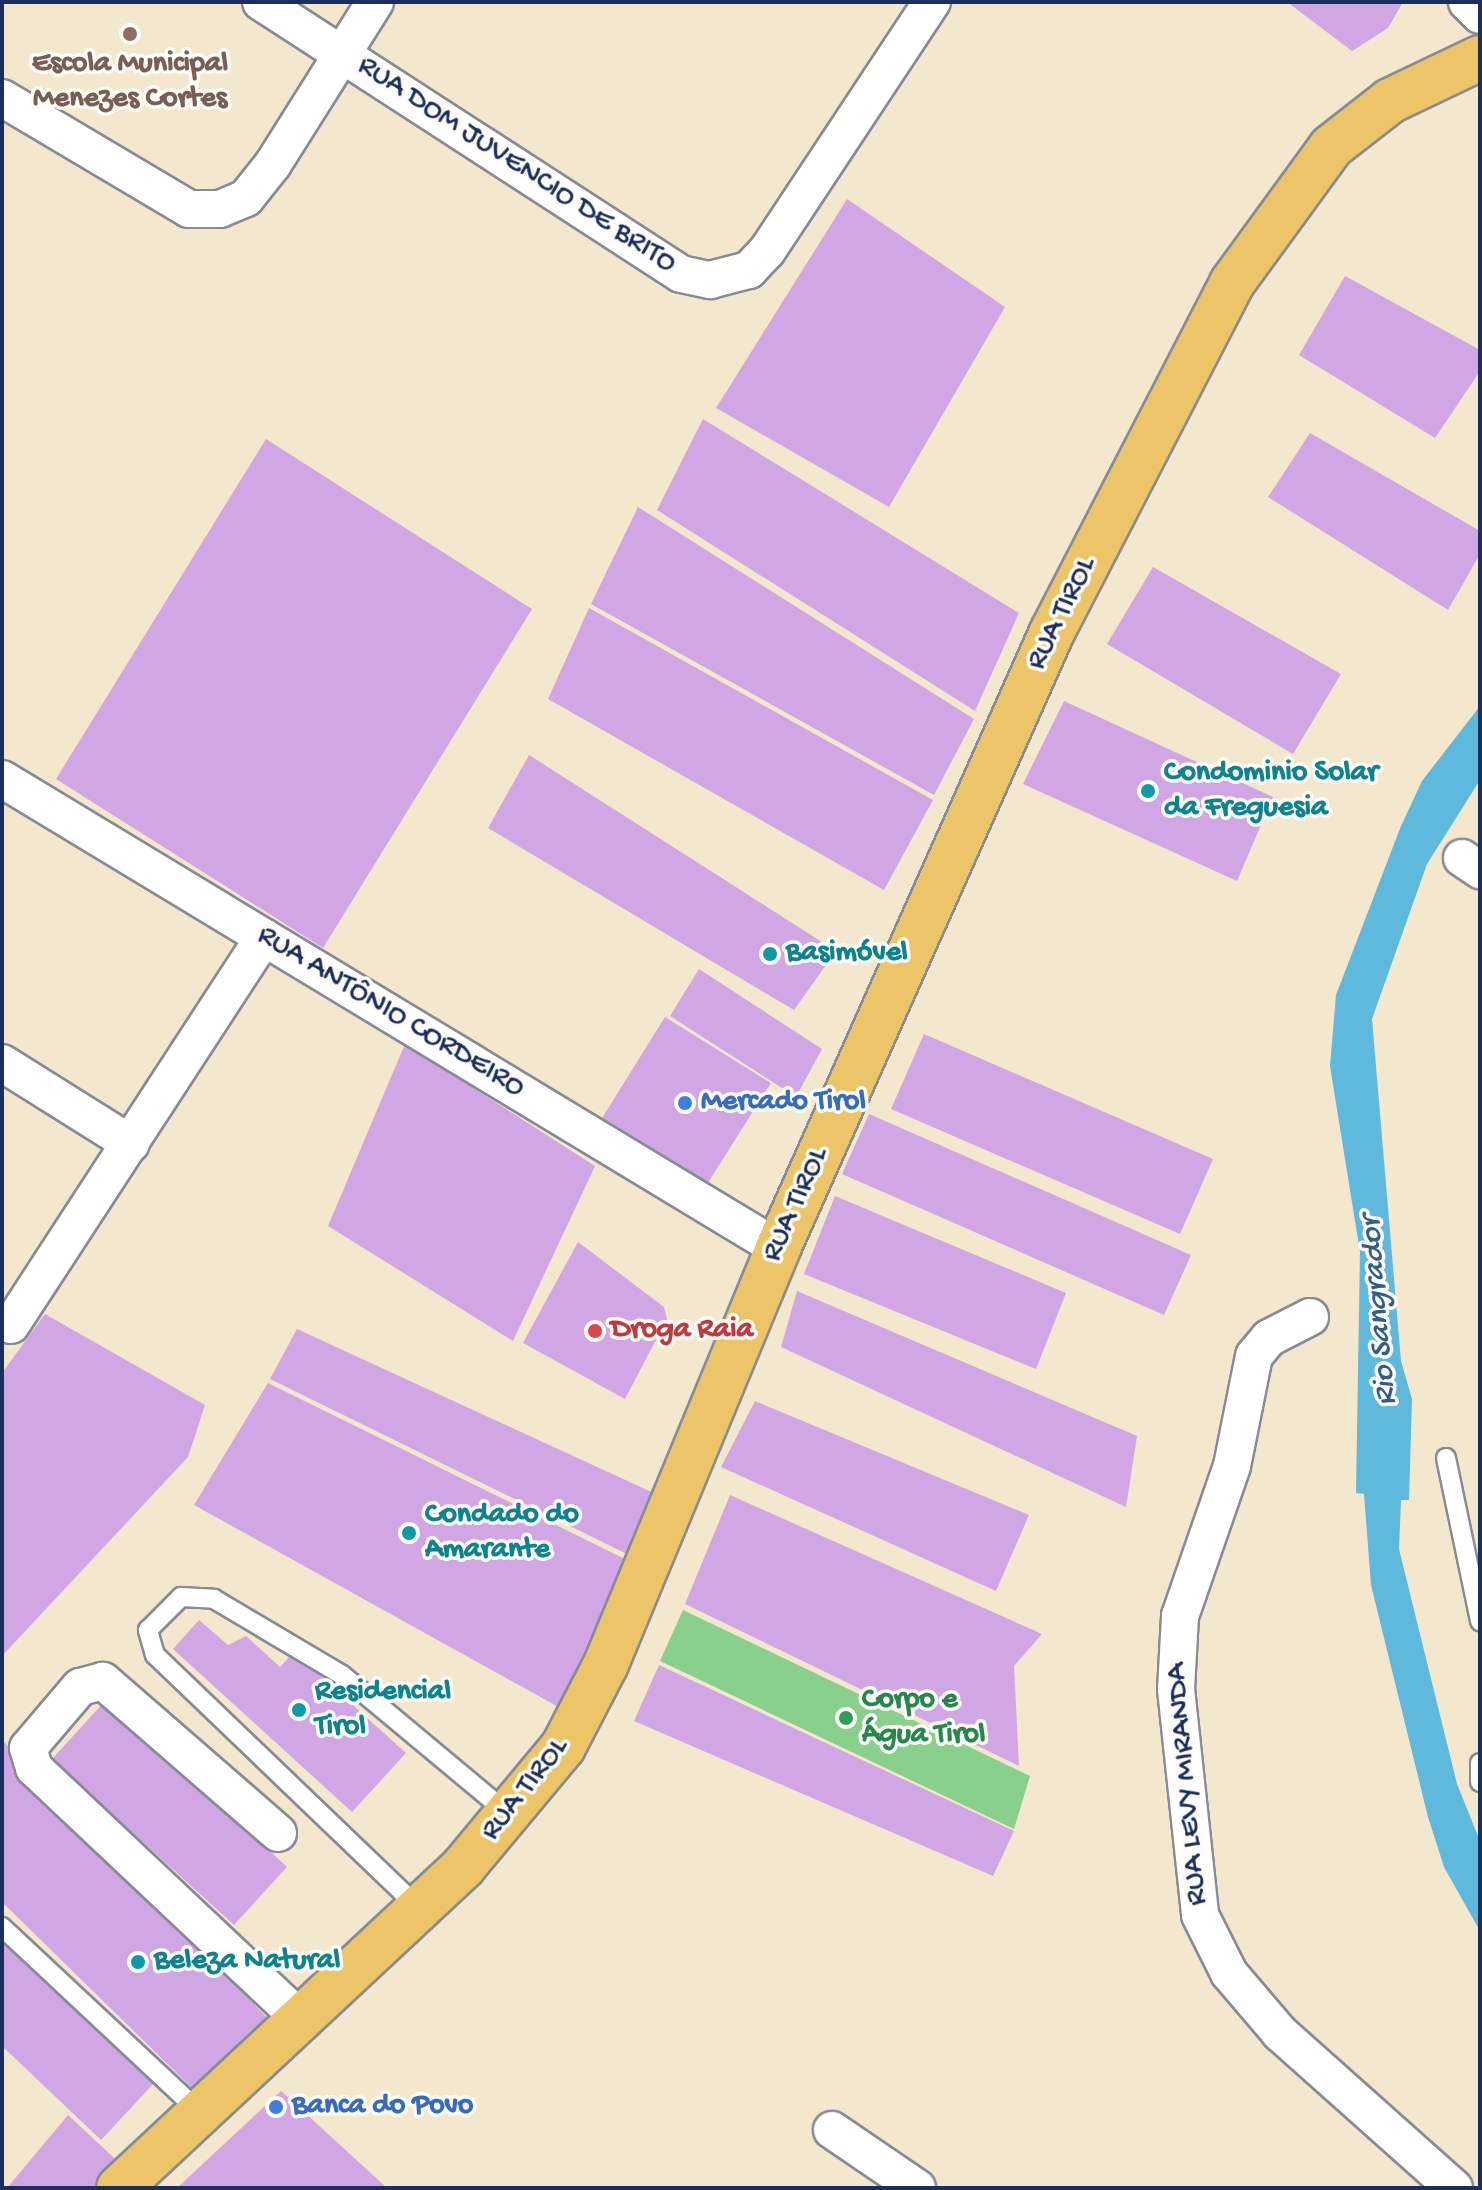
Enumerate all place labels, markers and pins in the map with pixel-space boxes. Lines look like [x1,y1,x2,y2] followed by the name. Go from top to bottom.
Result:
[121,25,139,43] marker: Escola Municipal Menezes Cortes
[32,47,228,118] place label: Escola Municipal Menezes Cortes
[1164,756,1378,826] place label: Condominio Solar da Freguesia
[1139,782,1157,800] marker: Condominio Solar da Freguesia
[786,936,908,972] place label: Basimóvel
[761,945,779,963] marker: Basimóvel
[701,1085,866,1121] place label: Mercado Tirol
[676,1094,694,1112] marker: Mercado Tirol
[611,1313,753,1349] place label: Droga Raia
[586,1322,604,1340] marker: Droga Raia
[425,1498,579,1568] place label: Condado do Amarante
[400,1524,418,1542] marker: Condado do Amarante
[315,1675,451,1746] place label: Residencial Tirol
[862,1683,985,1754] place label: Corpo e Água Tirol
[290,1701,308,1719] marker: Residencial Tirol
[837,1709,855,1727] marker: Corpo e Água Tirol
[154,1944,340,1980] place label: Beleza Natural
[129,1953,147,1971] marker: Beleza Natural
[292,2089,473,2125] place label: Banca do Povo
[267,2098,285,2116] marker: Banca do Povo

